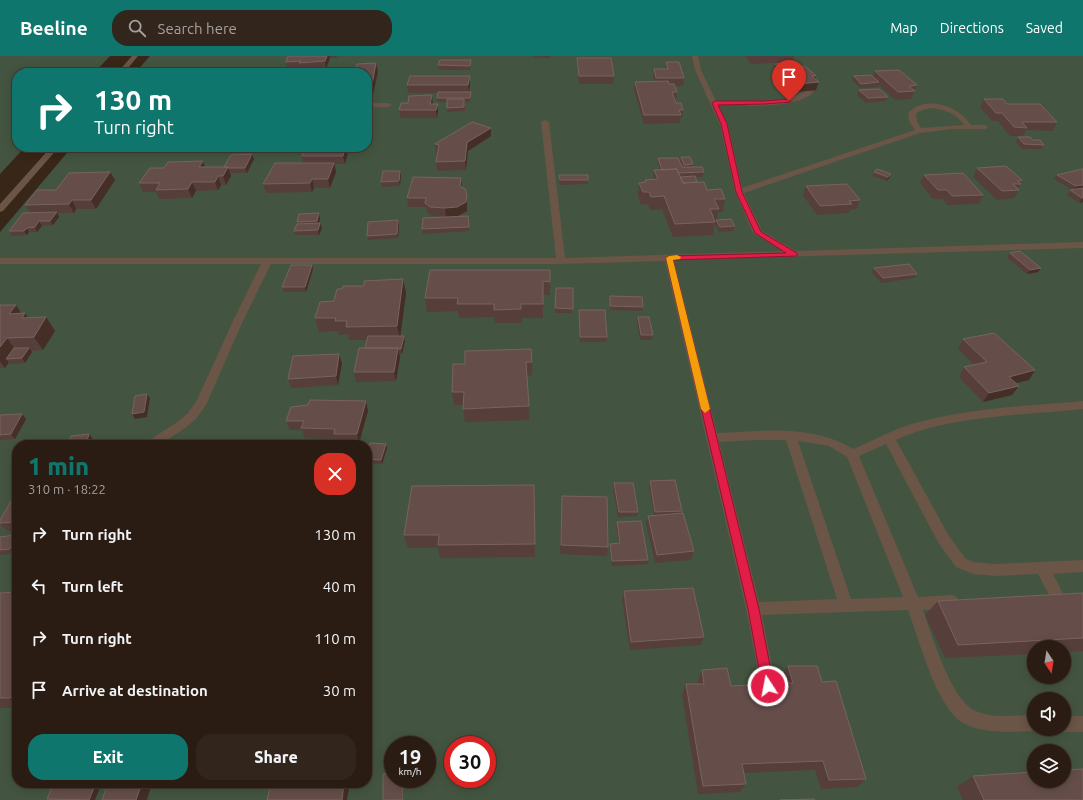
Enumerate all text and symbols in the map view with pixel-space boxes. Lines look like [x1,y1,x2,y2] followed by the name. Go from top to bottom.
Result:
[112,10,392,46] search box
[20,17,88,39] text: Beeline
[126,17,148,39] icon: search
[158,20,237,37] text: Search here
[890,20,918,36] text: Map
[940,20,1004,36] text: Directions
[1026,20,1063,36] text: Saved
[772,60,806,101] pin
[778,66,800,88] icon: arrive
[28,84,80,136] icon: right
[94,84,172,115] text: 130 m
[94,117,174,137] text: Turn right
[28,453,89,480] text: 1 min
[314,453,356,495] button: close
[28,482,106,496] text: 310 m · 18:22
[28,523,50,545] icon: right
[62,526,132,543] text: Turn right
[314,526,356,543] text: 130 m
[28,575,50,597] icon: left
[62,578,123,595] text: Turn left
[323,578,356,595] text: 40 m
[28,627,50,649] icon: right
[62,630,132,647] text: Turn right
[314,630,356,647] text: 110 m
[1027,640,1071,684] north arrow
[1027,640,1071,788] map controls
[747,665,789,707] position arrow
[28,679,50,701] icon: arrive
[62,682,208,699] text: Arrive at destination
[323,682,356,699] text: 30 m
[1027,692,1071,736] button: sound
[28,734,188,780] button: Exit
[196,734,356,780] button: Share
[444,736,496,788] speed limit sign: 30
[1027,744,1071,788] button: layers
[399,745,421,768] text: 19
[398,766,422,777] text: km/h

